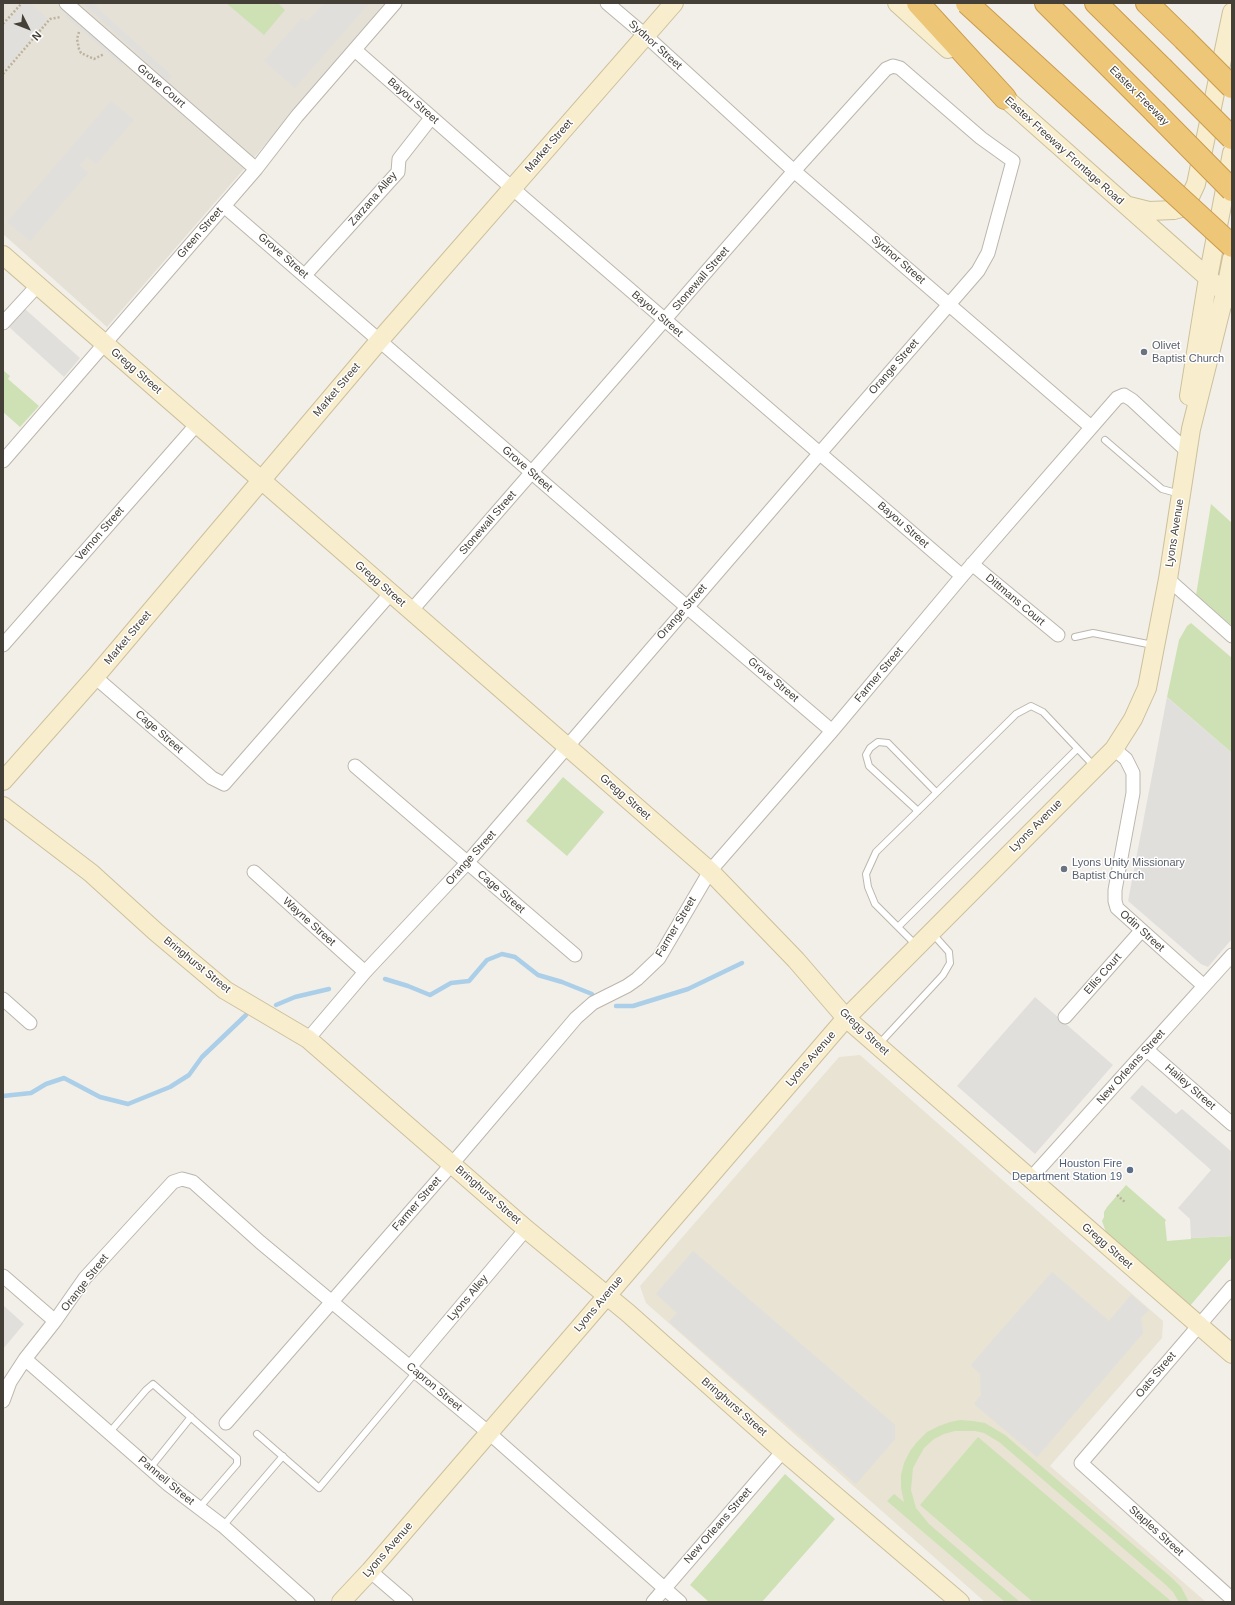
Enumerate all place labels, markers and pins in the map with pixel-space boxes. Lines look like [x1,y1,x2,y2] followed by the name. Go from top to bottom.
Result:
[1152,339,1224,365] place label: Olivet Baptist Church
[1139,347,1149,357] marker: Olivet Baptist Church
[1072,856,1185,882] place label: Lyons Unity Missionary Baptist Church
[1059,864,1069,874] marker: Lyons Unity Missionary Baptist Church
[1012,1157,1122,1183] place label: Houston Fire Department Station 19
[1125,1165,1135,1175] marker: Houston Fire Department Station 19

